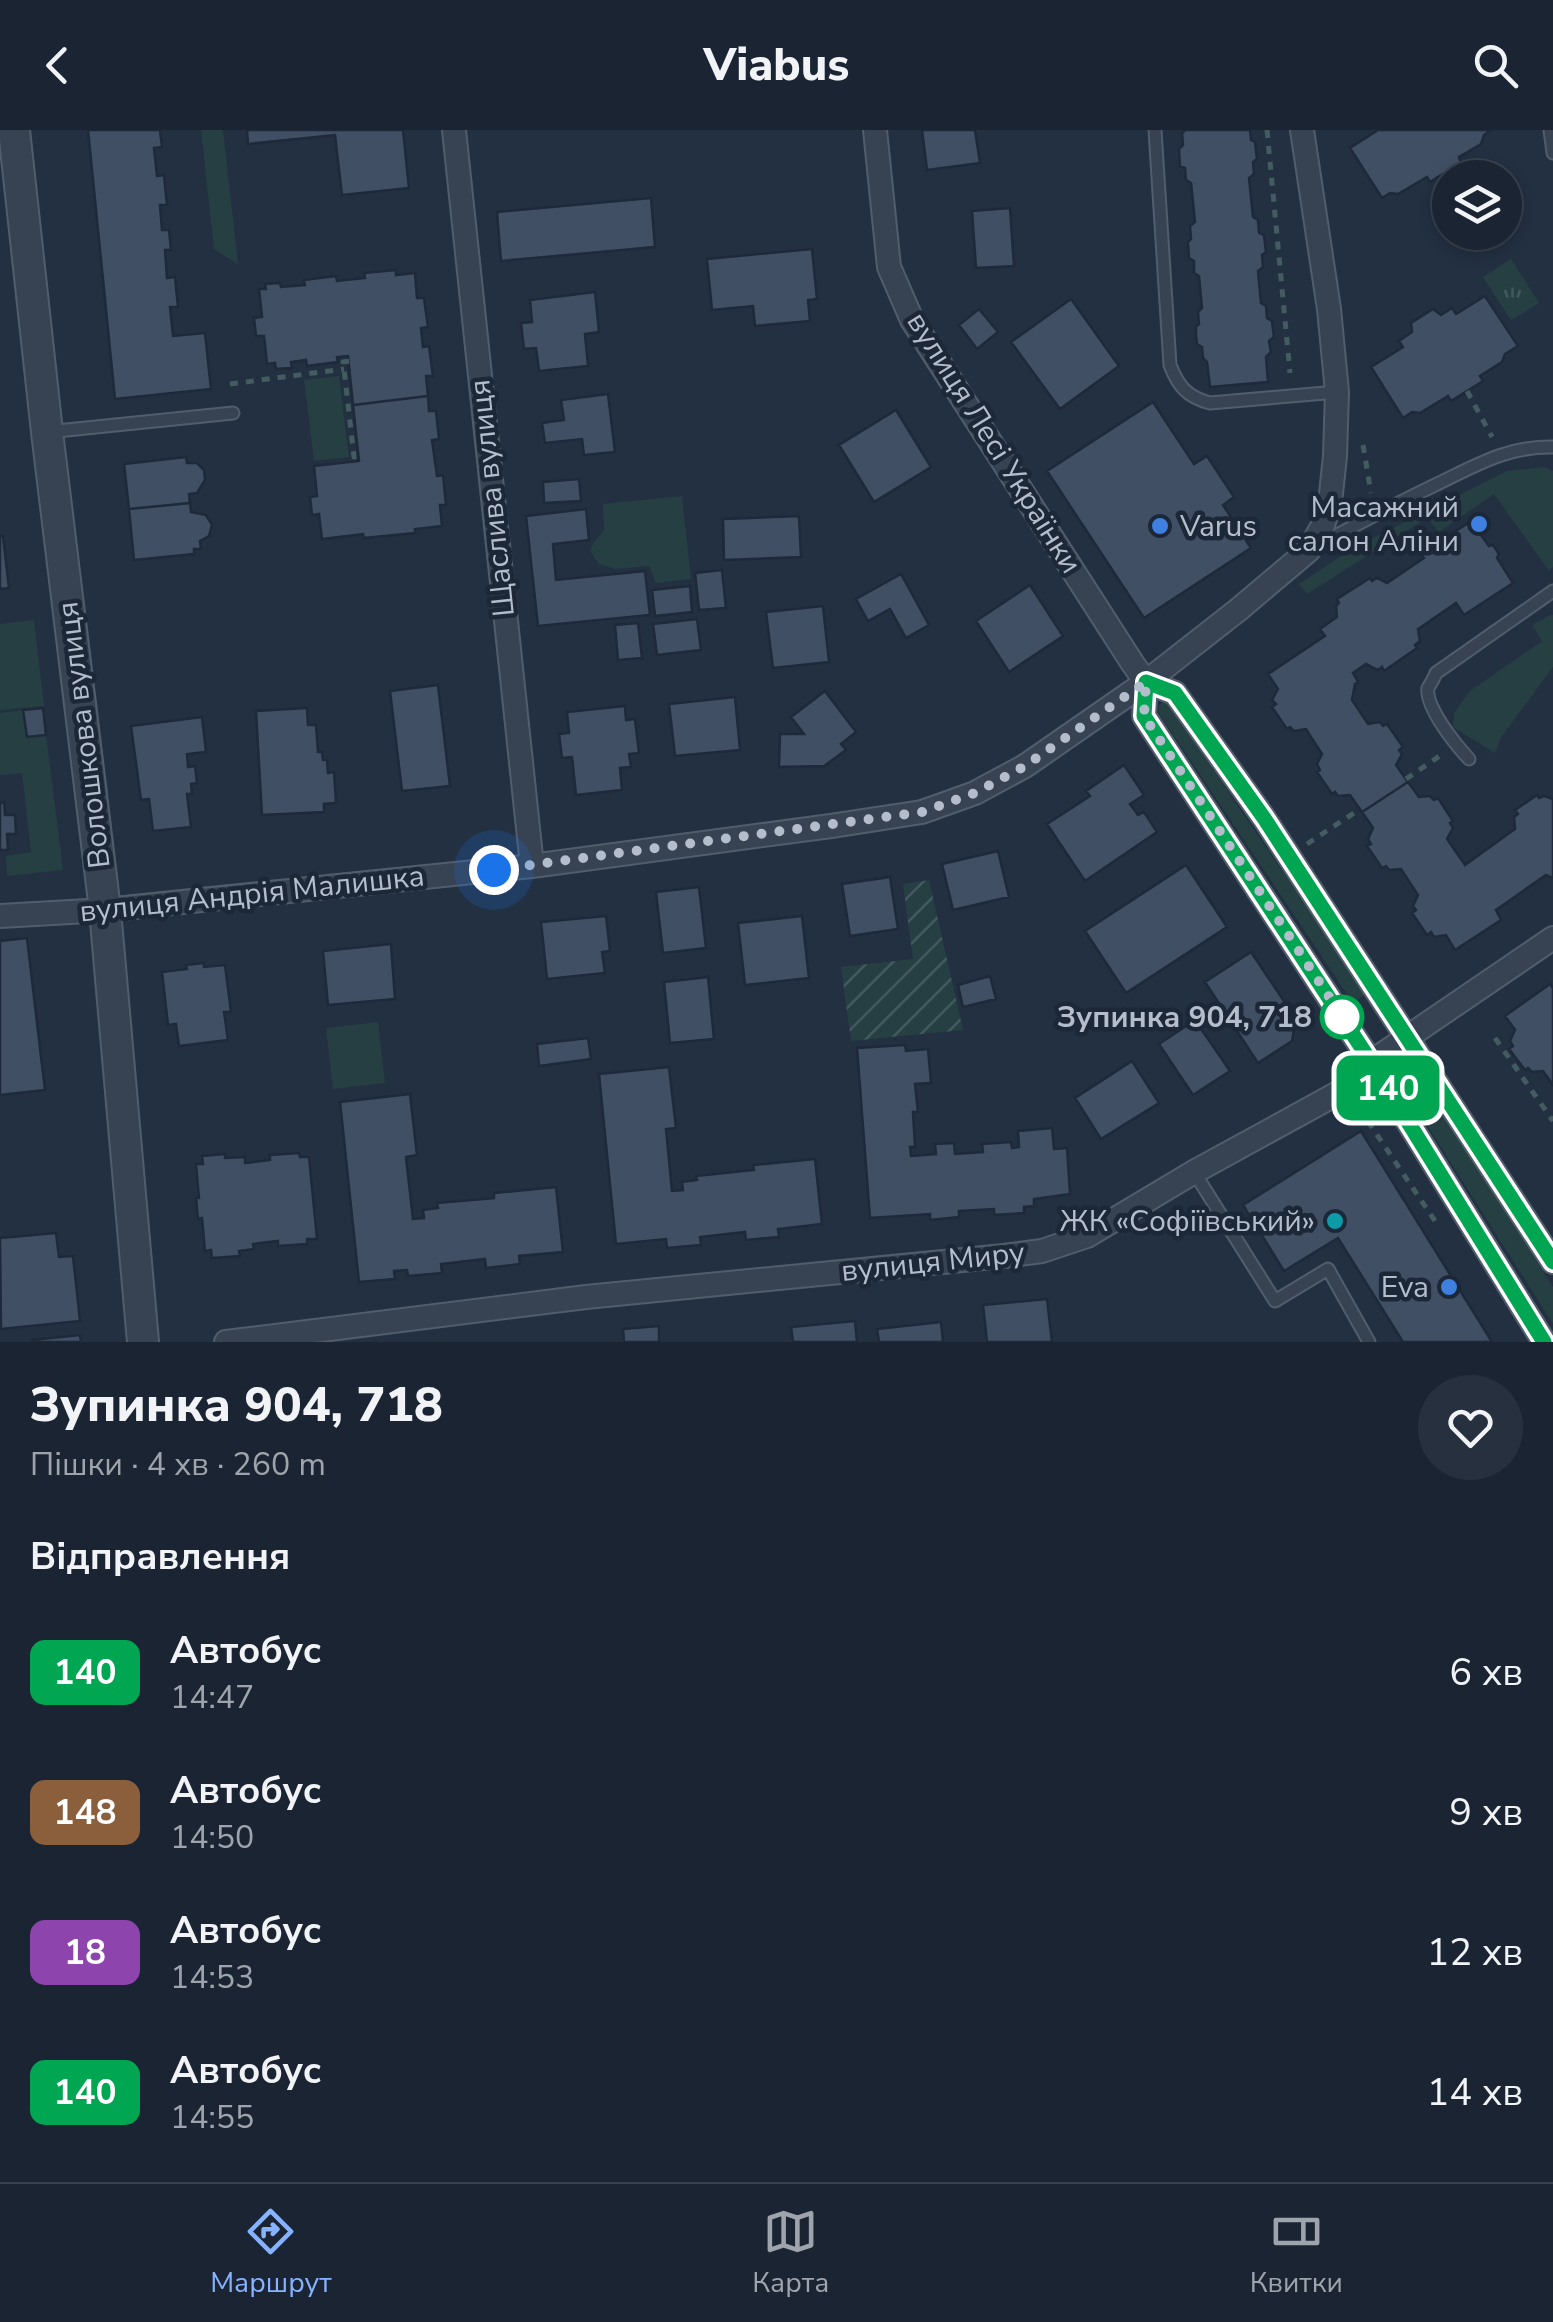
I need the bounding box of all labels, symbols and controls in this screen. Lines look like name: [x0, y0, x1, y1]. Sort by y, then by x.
text: Viabus: [704, 35, 849, 96]
icon: back: [30, 38, 85, 93]
icon: search: [1468, 38, 1523, 93]
map controls: [1432, 160, 1522, 250]
button: layers: [1432, 160, 1522, 250]
street label: вулиця Лесі Українки: [897, 304, 1091, 582]
street label: Щаслива вулиця: [459, 377, 525, 619]
place label: Масажний салон Аліни: [1288, 487, 1459, 562]
place label: Varus: [1179, 506, 1257, 547]
marker: Масажний салон Аліни: [1468, 513, 1490, 535]
marker: Varus: [1149, 515, 1171, 537]
street label: Волошкова вулиця: [47, 599, 121, 871]
your location: [469, 845, 519, 895]
street label: вулиця Андрія Малишка: [78, 856, 426, 932]
marker: Зупинка 904, 718: [1321, 996, 1363, 1038]
place label: Зупинка 904, 718: [1057, 997, 1312, 1038]
line badge: 140: [1330, 1056, 1446, 1120]
text: 140: [1356, 1065, 1420, 1112]
place label: ЖК «Софіївський»: [1060, 1201, 1315, 1242]
marker: ЖК «Софіївський»: [1324, 1210, 1346, 1232]
street label: вулиця Миру: [839, 1232, 1027, 1292]
place label: Eva: [1381, 1267, 1429, 1308]
marker: Eva: [1438, 1276, 1460, 1298]
text: Зупинка 904, 718: [30, 1372, 443, 1438]
button: heart: [1418, 1375, 1523, 1480]
text: Пішки · 4 хв · 260 m: [30, 1443, 326, 1486]
text: Відправлення: [30, 1531, 290, 1582]
text: Автобус: [170, 1625, 321, 1676]
text: 6 хв: [1449, 1647, 1523, 1698]
text: 140: [53, 1649, 117, 1696]
text: 14:47: [170, 1676, 254, 1719]
text: Автобус: [170, 1765, 321, 1816]
text: 9 хв: [1449, 1787, 1523, 1838]
text: 148: [53, 1789, 117, 1836]
text: 14:50: [170, 1816, 254, 1859]
text: Автобус: [170, 1905, 321, 1956]
text: 12 хв: [1427, 1927, 1523, 1978]
text: 18: [64, 1929, 106, 1976]
text: 14:53: [170, 1956, 254, 1999]
text: Автобус: [170, 2045, 321, 2096]
text: 14 хв: [1427, 2067, 1523, 2118]
text: 140: [53, 2069, 117, 2116]
text: 14:55: [170, 2096, 254, 2139]
tab: Маршрут: [210, 2204, 332, 2302]
tab: Карта: [752, 2204, 829, 2302]
tab: Квитки: [1250, 2204, 1343, 2302]

